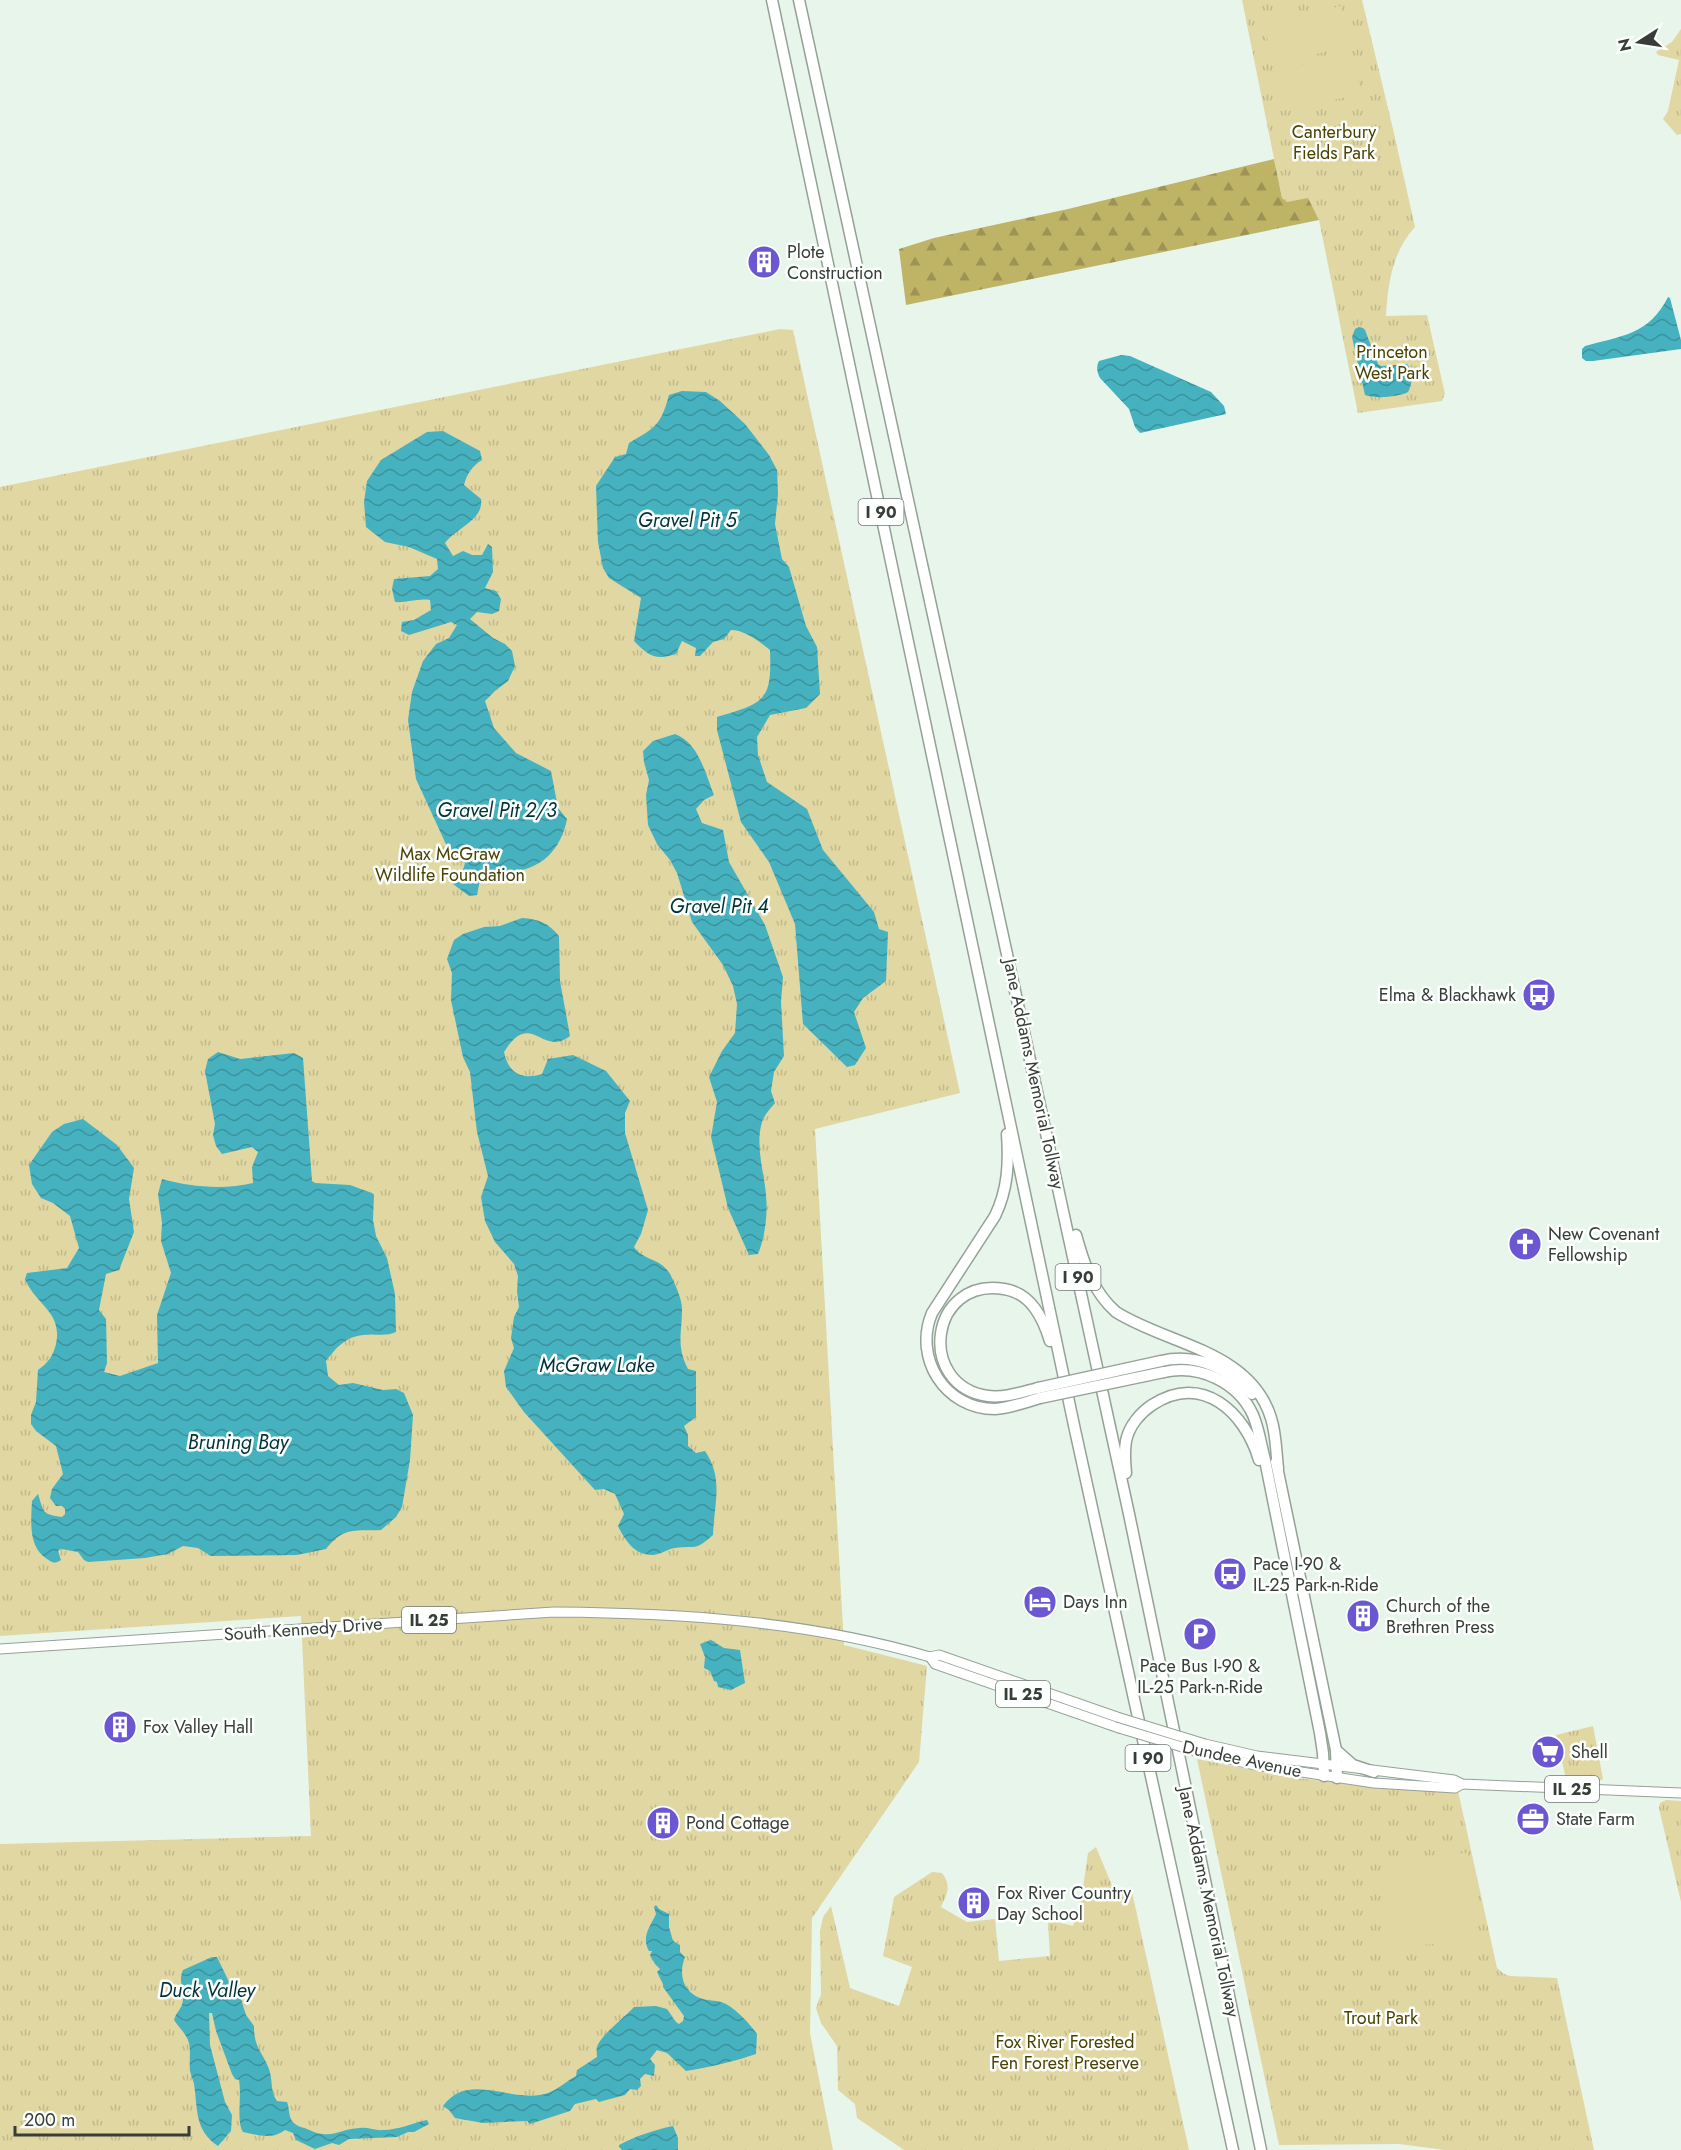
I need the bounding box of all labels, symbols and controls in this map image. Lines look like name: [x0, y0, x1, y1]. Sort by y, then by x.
north arrow: [1609, 12, 1669, 72]
text: N: [1612, 36, 1637, 54]
park label: Canterbury Fields Park: [1292, 119, 1376, 166]
place label: Plote Construction: [787, 239, 883, 286]
building icon: Plote Construction: [746, 244, 782, 280]
park label: Princeton West Park: [1355, 339, 1429, 386]
road number: I 90: [858, 499, 904, 525]
water label: Gravel Pit 5: [638, 506, 737, 535]
water label: Gravel Pit 2/3: [437, 796, 557, 825]
park label: Max McGraw Wildlife Foundation: [375, 841, 525, 888]
water label: Gravel Pit 4: [669, 892, 769, 921]
street label: Jane Addams Memorial Tollway: [996, 954, 1071, 1192]
bus stop icon: Elma & Blackhawk: [1521, 977, 1557, 1013]
place label: Elma & Blackhawk: [1379, 982, 1516, 1008]
place label: New Covenant Fellowship: [1548, 1221, 1660, 1268]
church icon: New Covenant Fellowship: [1507, 1226, 1543, 1262]
road number: I 90: [1056, 1264, 1100, 1290]
water label: McGraw Lake: [540, 1351, 654, 1380]
water label: Bruning Bay: [188, 1428, 290, 1457]
place label: Pace I-90 & IL-25 Park-n-Ride: [1253, 1551, 1378, 1598]
bus stop icon: Pace I-90 & IL-25 Park-n-Ride: [1212, 1556, 1248, 1592]
hotel icon: Days Inn: [1022, 1584, 1058, 1620]
place label: Days Inn: [1063, 1589, 1128, 1615]
place label: Church of the Brethren Press: [1386, 1593, 1494, 1640]
building icon: Church of the Brethren Press: [1345, 1598, 1381, 1634]
road number: IL 25: [402, 1607, 456, 1633]
street label: South Kennedy Drive: [223, 1610, 383, 1648]
parking icon: Pace Bus I-90 & IL-25 Park-n-Ride: [1182, 1616, 1218, 1652]
place label: Pace Bus I-90 & IL-25 Park-n-Ride: [1137, 1653, 1263, 1700]
road number: IL 25: [996, 1681, 1050, 1707]
building icon: Fox Valley Hall: [102, 1709, 138, 1745]
place label: Fox Valley Hall: [143, 1714, 253, 1740]
street label: Dundee Avenue: [1180, 1734, 1304, 1784]
supermarket icon: Shell: [1530, 1734, 1566, 1770]
place label: Shell: [1571, 1739, 1608, 1765]
road number: I 90: [1126, 1745, 1170, 1771]
road number: IL 25: [1545, 1776, 1599, 1802]
street label: Jane Addams Memorial Tollway: [1171, 1782, 1246, 2020]
office icon: State Farm: [1515, 1801, 1551, 1837]
building icon: Pond Cottage: [645, 1805, 681, 1841]
place label: State Farm: [1556, 1806, 1635, 1832]
place label: Pond Cottage: [686, 1810, 789, 1836]
place label: Fox River Country Day School: [997, 1880, 1131, 1927]
building icon: Fox River Country Day School: [956, 1885, 992, 1921]
water label: Duck Valley: [159, 1976, 257, 2005]
park label: Trout Park: [1344, 2005, 1418, 2031]
park label: Fox River Forested Fen Forest Preserve: [991, 2029, 1139, 2076]
scale bar: [15, 2099, 189, 2137]
text: 200 m: [24, 2107, 75, 2133]

